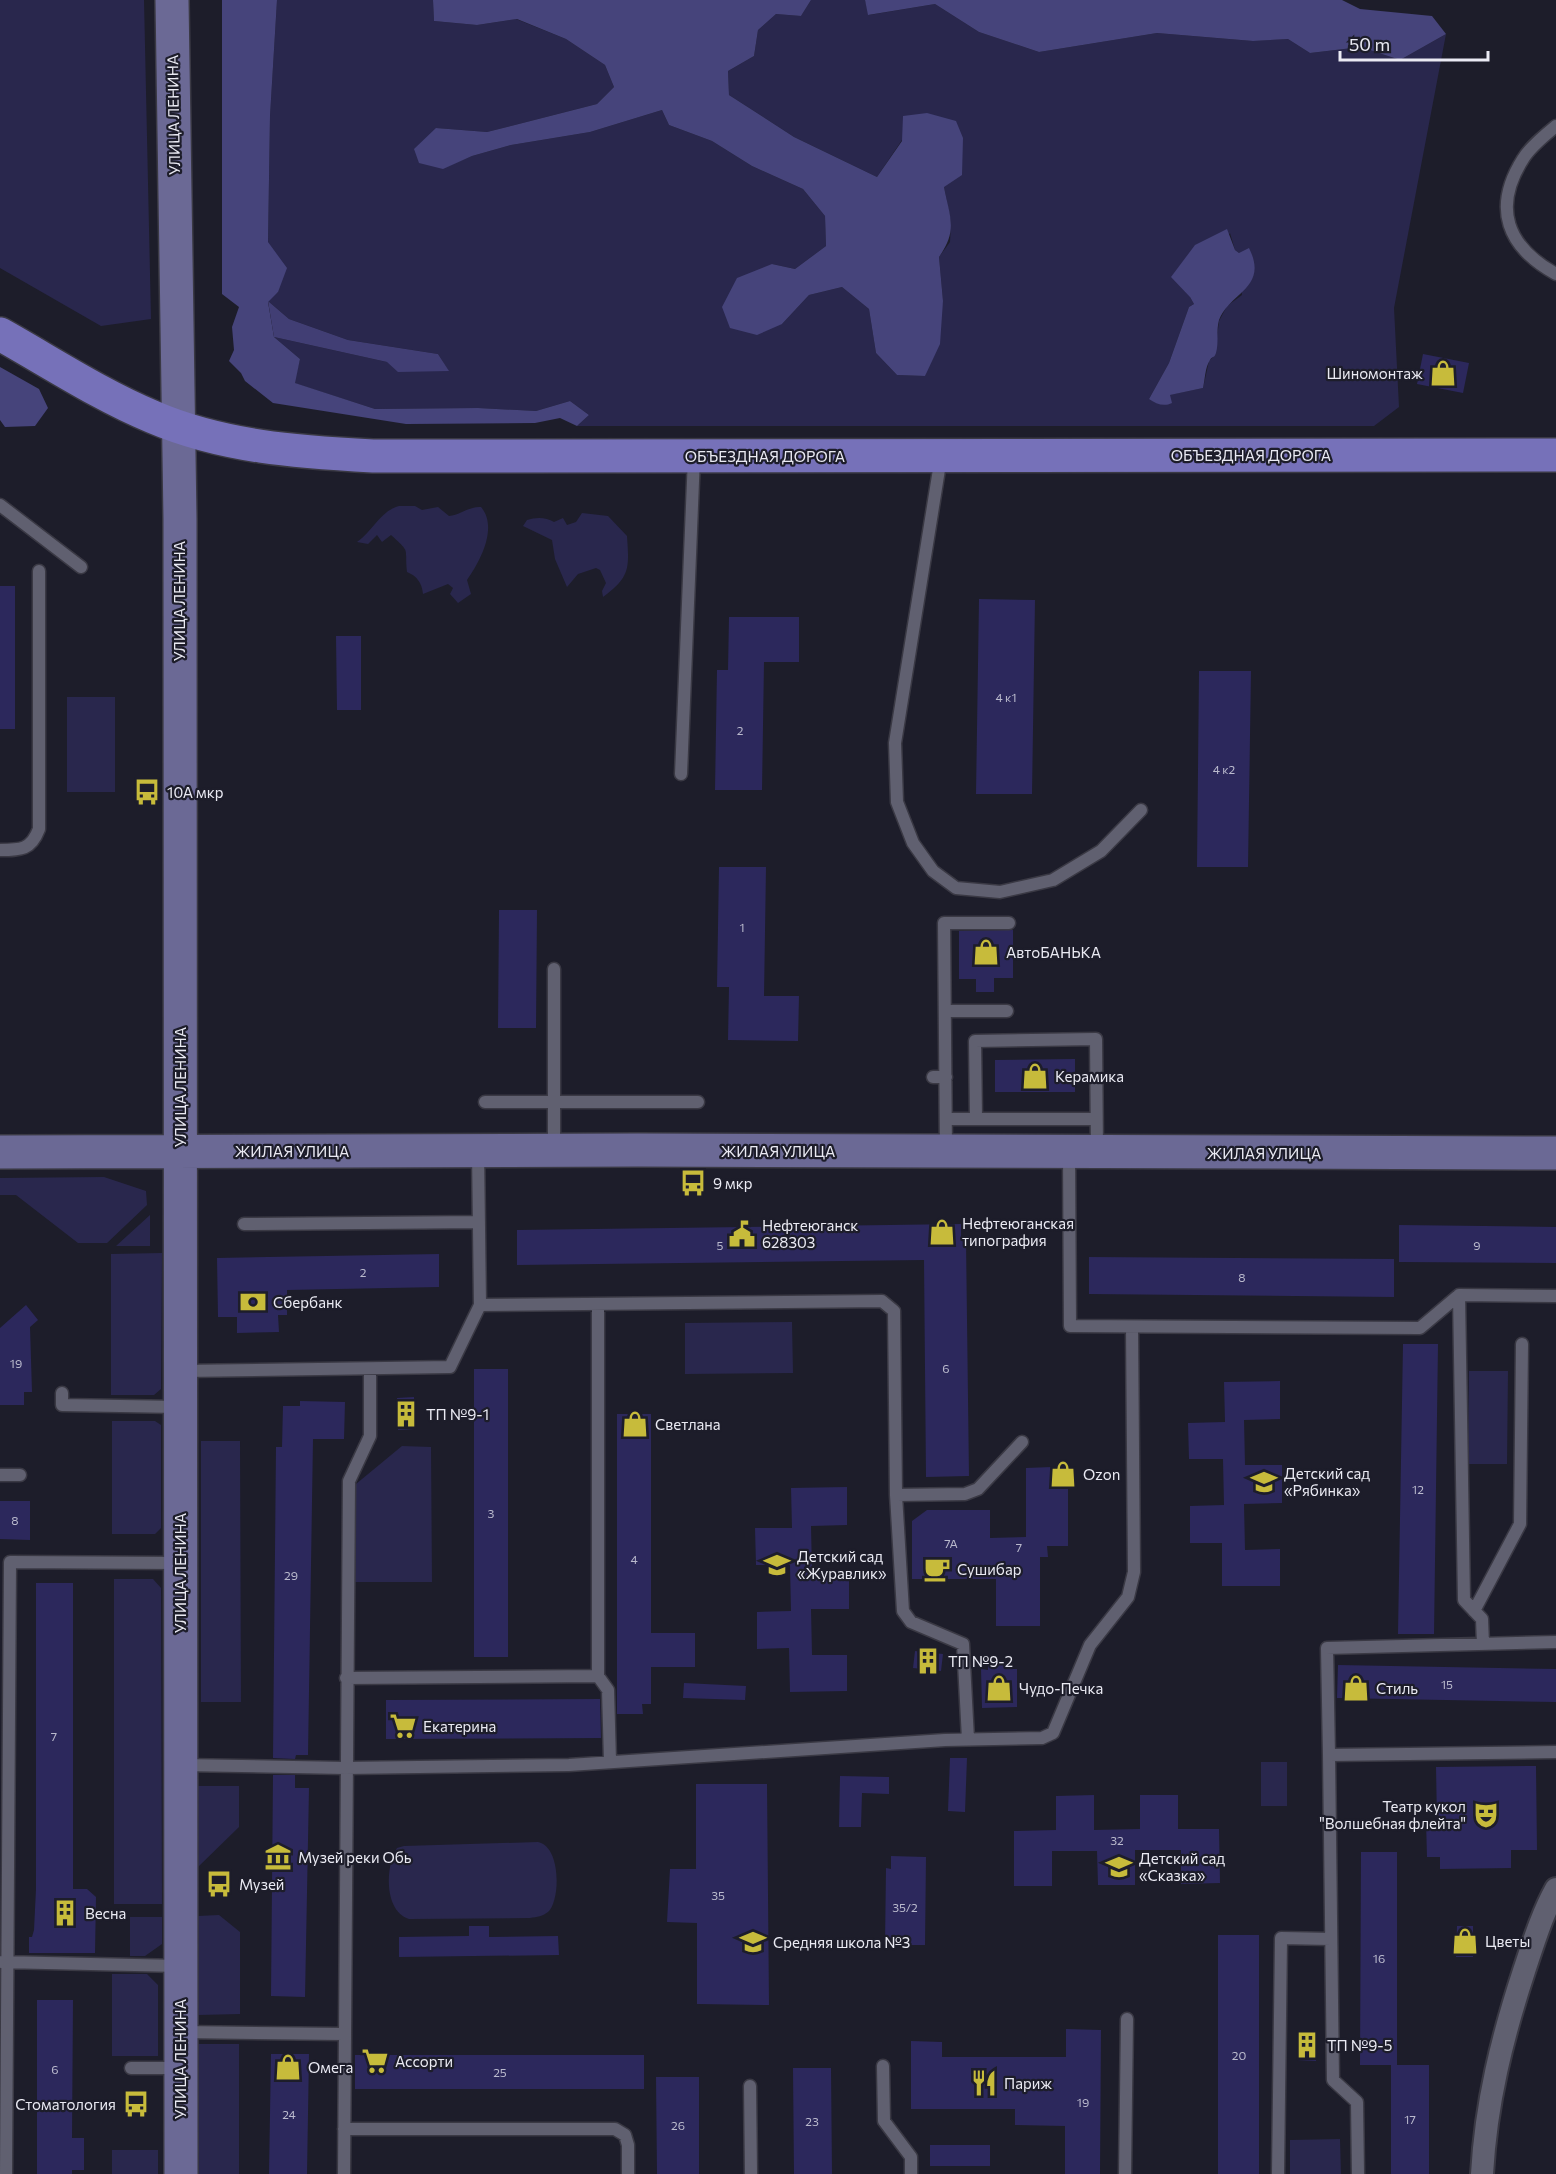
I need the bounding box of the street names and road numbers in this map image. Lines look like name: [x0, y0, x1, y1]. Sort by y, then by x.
street label: УЛИЦА ЛЕНИНА: [163, 55, 183, 175]
street label: ОБЪЕЗДНАЯ ДОРОГА: [1171, 446, 1331, 464]
street label: ОБЪЕЗДНАЯ ДОРОГА: [685, 447, 845, 465]
street label: УЛИЦА ЛЕНИНА: [170, 541, 188, 661]
street label: УЛИЦА ЛЕНИНА: [171, 1027, 189, 1147]
street label: ЖИЛАЯ УЛИЦА: [235, 1142, 349, 1160]
street label: ЖИЛАЯ УЛИЦА: [721, 1142, 835, 1160]
street label: ЖИЛАЯ УЛИЦА: [1207, 1144, 1321, 1162]
street label: УЛИЦА ЛЕНИНА: [171, 1513, 189, 1633]
street label: УЛИЦА ЛЕНИНА: [171, 1999, 189, 2119]

